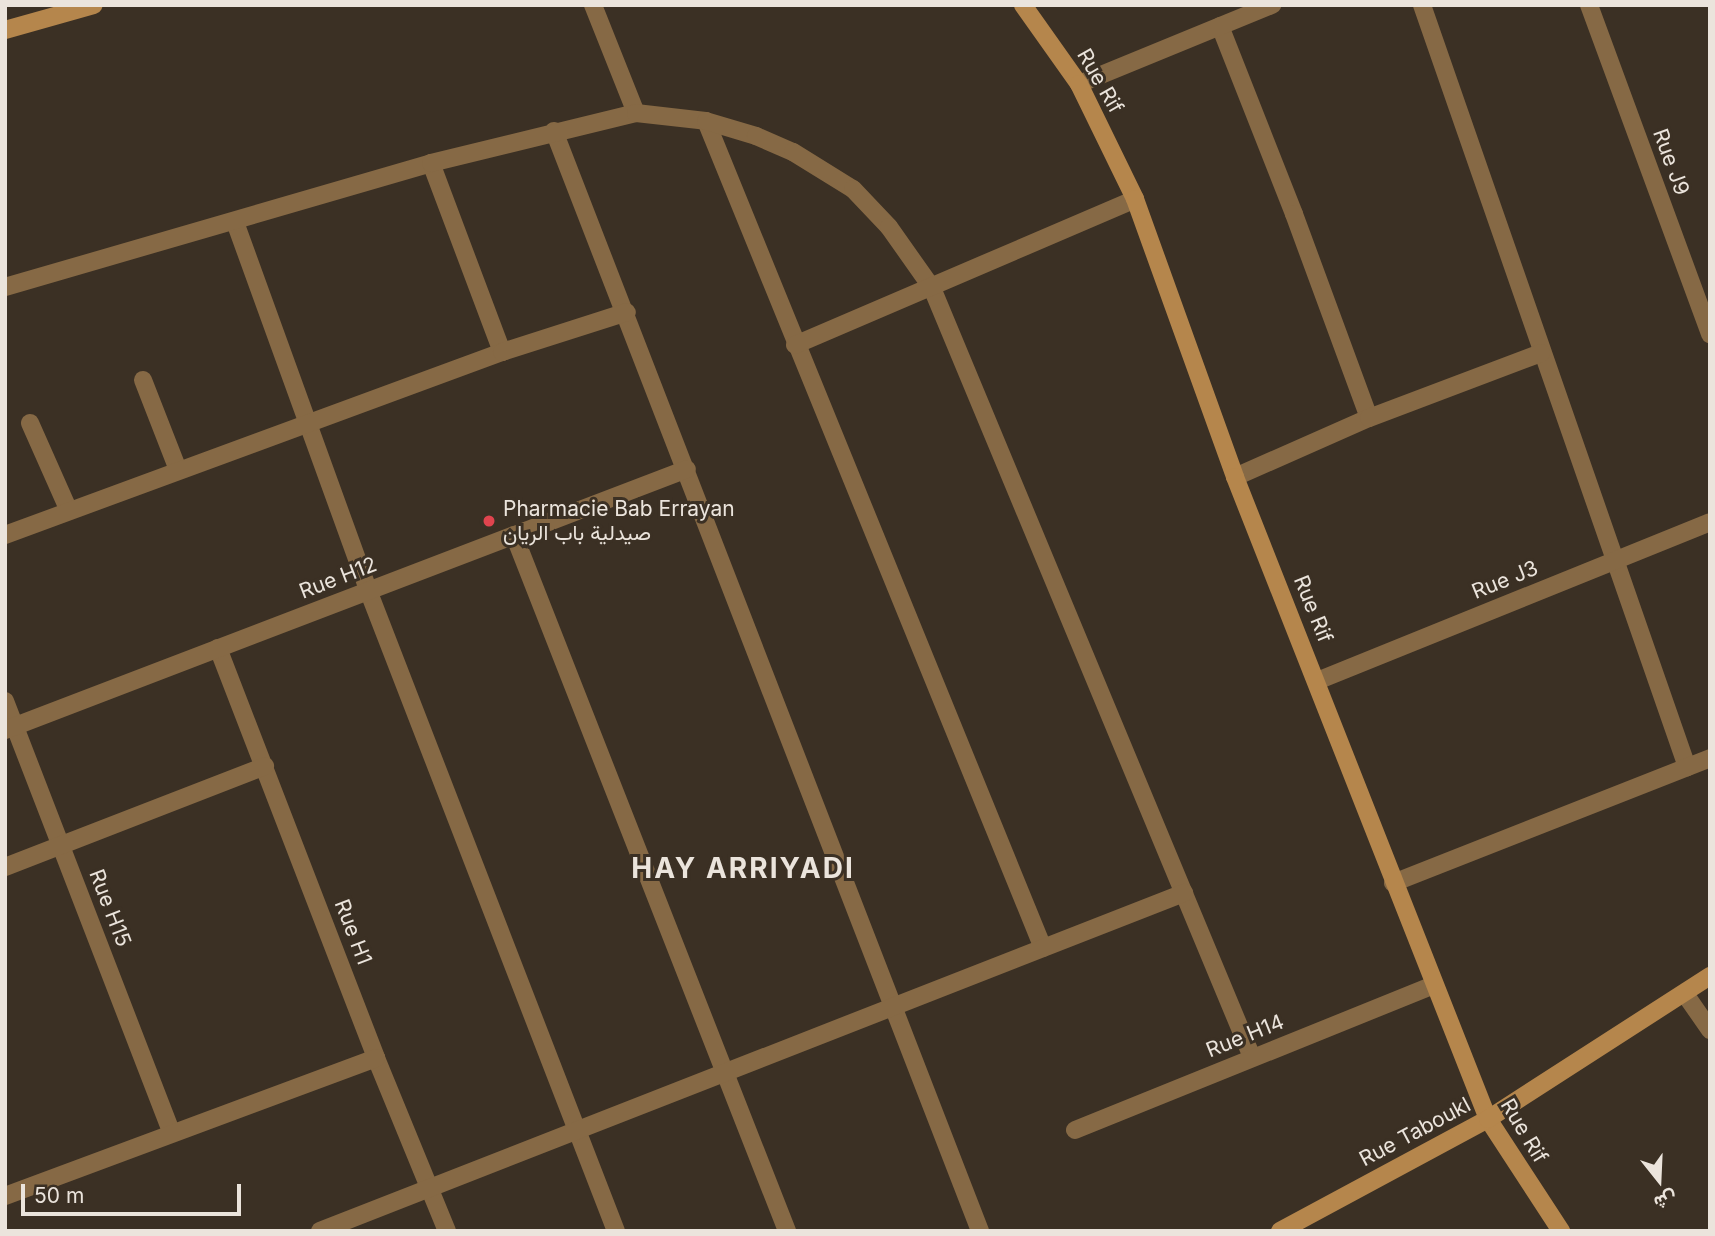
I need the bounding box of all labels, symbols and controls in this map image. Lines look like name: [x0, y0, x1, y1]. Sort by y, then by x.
street label: Rue Rif: [1071, 44, 1129, 118]
street label: Rue J9: [1647, 125, 1695, 199]
place label: Pharmacie Bab Errayan صيدلية باب الريان: [503, 496, 735, 546]
marker: Pharmacie Bab Errayan صيدلية باب الريان: [481, 513, 497, 529]
street label: Rue H12: [296, 552, 380, 604]
street label: Rue J3: [1468, 555, 1542, 605]
street label: Rue Rif: [1288, 572, 1338, 646]
district label: HAY ARRIYADI: [633, 851, 853, 885]
street label: Rue H15: [84, 866, 136, 950]
street label: Rue H1: [329, 896, 377, 968]
street label: Rue H14: [1202, 1009, 1288, 1063]
street label: Rue Taboukl: [1355, 1092, 1475, 1172]
street label: Rue Rif: [1495, 1094, 1553, 1168]
north arrow: [1624, 1145, 1694, 1215]
scale bar: [24, 1170, 245, 1214]
text: 50 m: [34, 1183, 84, 1208]
text: ش: [1651, 1186, 1680, 1215]

